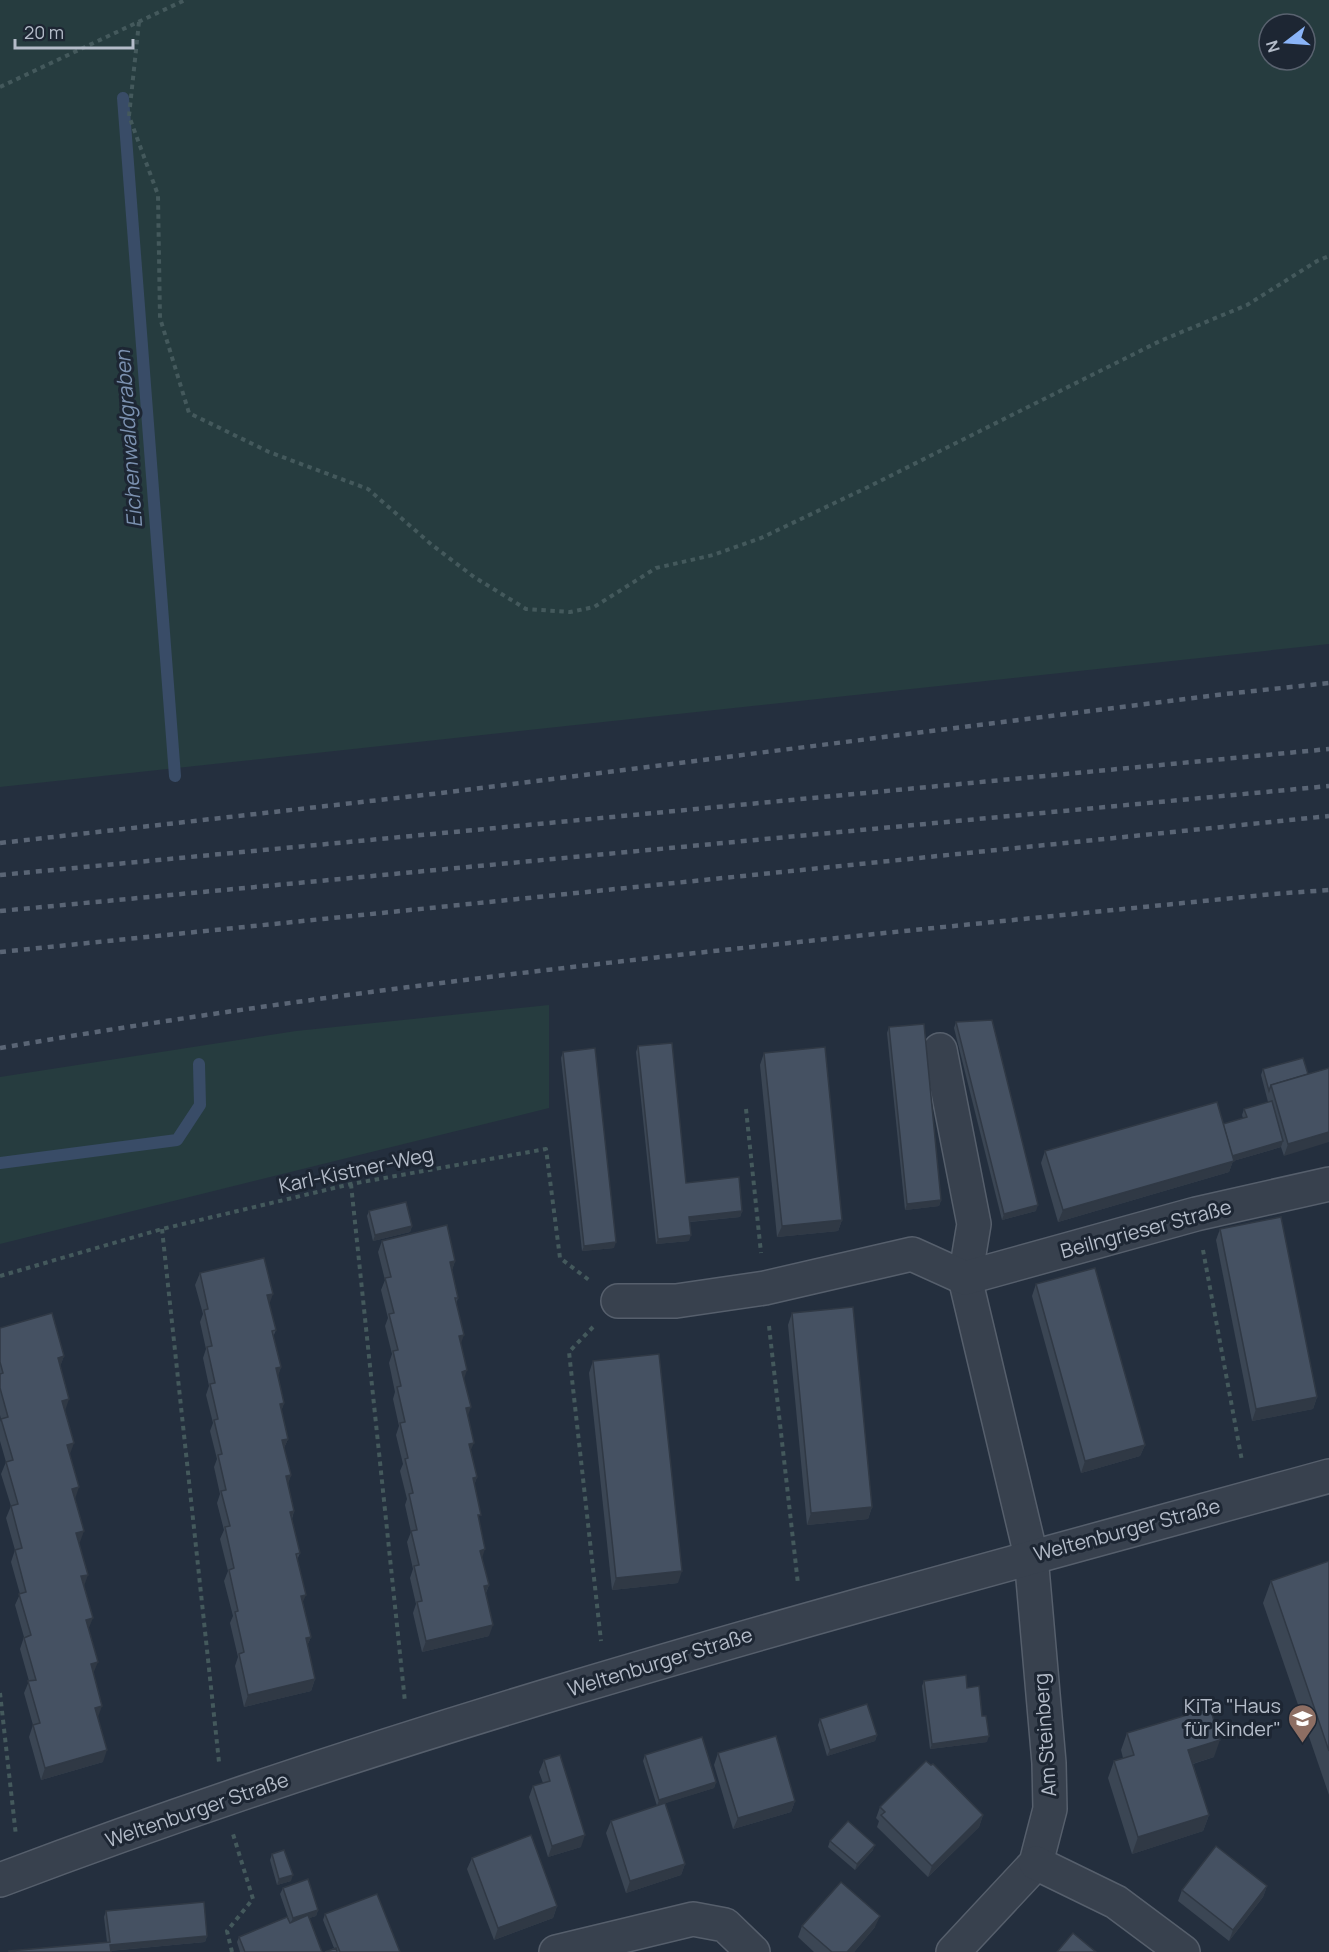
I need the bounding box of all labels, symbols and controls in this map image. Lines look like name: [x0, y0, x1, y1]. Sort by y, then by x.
scale bar: [15, 12, 134, 50]
north arrow: [1257, 12, 1317, 72]
text: 20 m: [24, 20, 64, 44]
text: N: [1260, 38, 1285, 55]
water label: Eichenwaldgraben: [108, 348, 148, 529]
street label: Karl-Kistner-Weg: [276, 1140, 436, 1199]
street label: Beilngrieser Straße: [1057, 1193, 1234, 1264]
street label: Weltenburger Straße: [1031, 1492, 1223, 1567]
street label: Weltenburger Straße: [564, 1621, 756, 1702]
street label: Am Steinberg: [1027, 1672, 1062, 1798]
place label: KiTa "Haus für Kinder": [1184, 1692, 1281, 1742]
school or university icon: KiTa "Haus für Kinder": [1286, 1702, 1318, 1744]
street label: Weltenburger Straße: [102, 1766, 292, 1854]

